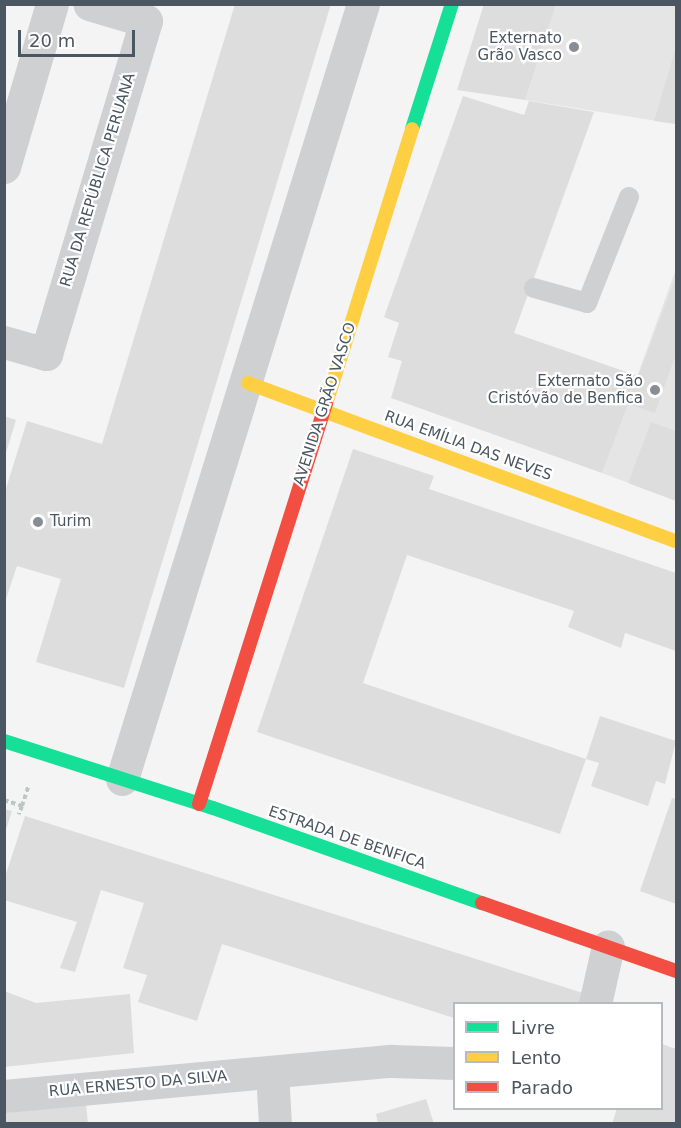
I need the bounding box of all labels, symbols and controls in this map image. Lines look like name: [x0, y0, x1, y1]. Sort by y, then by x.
scale bar: [21, 18, 138, 56]
place label: Externato Grão Vasco: [478, 29, 562, 64]
text: 20 m: [29, 30, 75, 51]
marker: Externato Grão Vasco: [567, 40, 581, 54]
street label: RUA DA REPÚBLICA PERUANA: [57, 71, 139, 289]
street label: AVENIDA GRÃO VASCO: [290, 320, 360, 488]
place label: Externato São Cristóvão de Benfica: [488, 372, 643, 407]
marker: Externato São Cristóvão de Benfica: [648, 383, 662, 397]
street label: RUA EMÍLIA DAS NEVES: [382, 407, 554, 485]
place label: Turim: [50, 513, 91, 531]
marker: Turim: [31, 515, 45, 529]
street label: ESTRADA DE BENFICA: [266, 803, 428, 873]
legend: [453, 1002, 663, 1110]
text: Livre: [511, 1017, 555, 1038]
text: Lento: [511, 1047, 561, 1068]
street label: RUA ERNESTO DA SILVA: [48, 1067, 228, 1101]
text: Parado: [511, 1077, 573, 1098]

